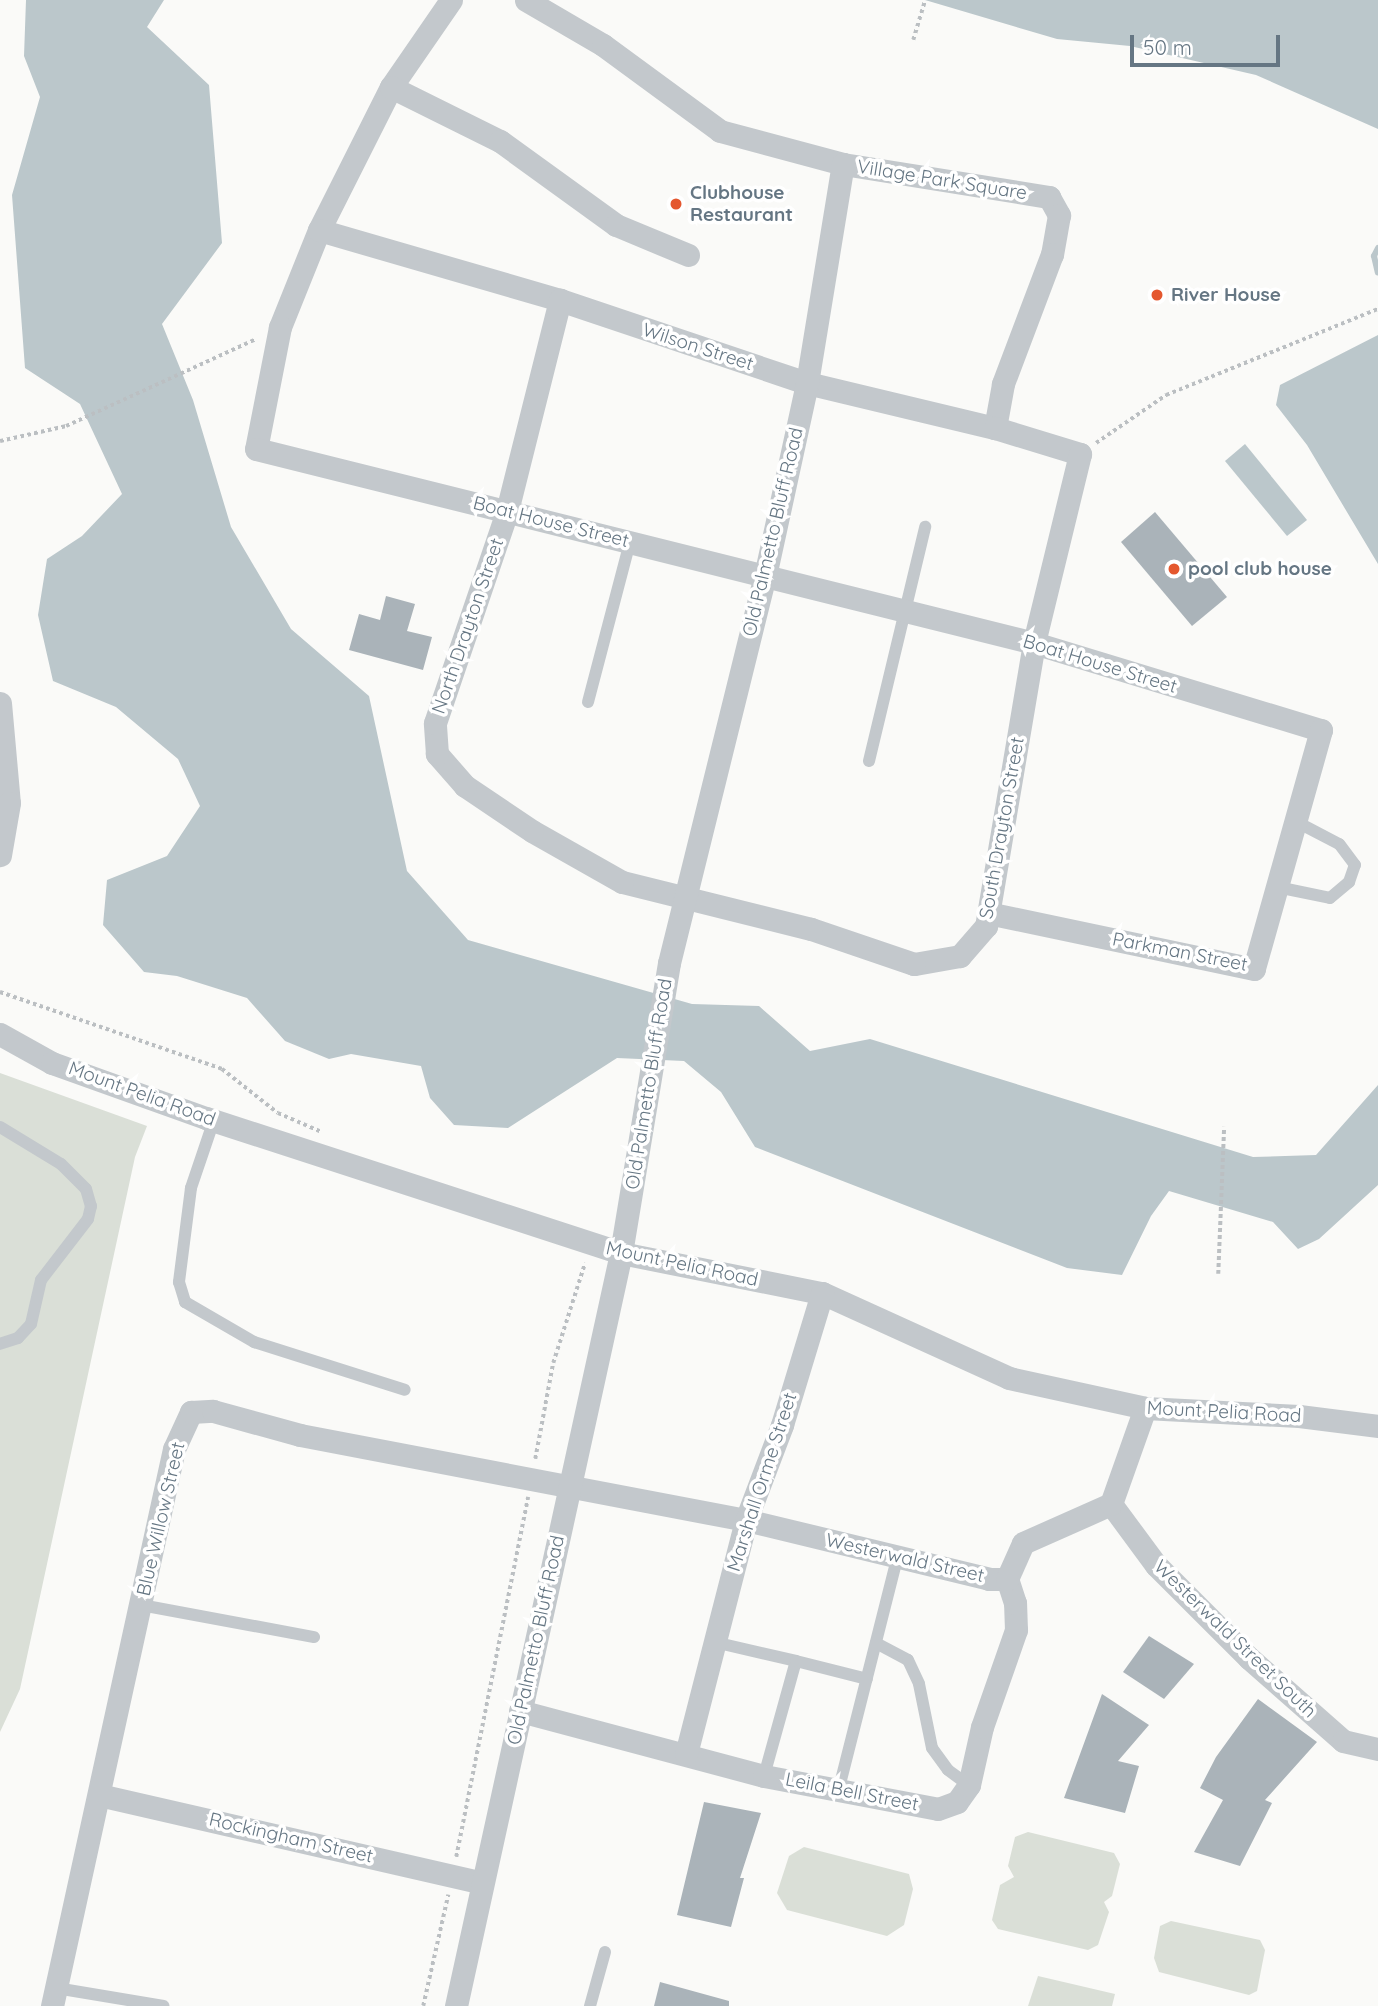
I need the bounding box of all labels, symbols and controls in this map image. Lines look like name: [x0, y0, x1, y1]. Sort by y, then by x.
scale bar: [1133, 21, 1284, 65]
text: 50 m: [1143, 34, 1192, 60]
street label: Village Park Square: [855, 155, 1029, 205]
place label: Clubhouse Restaurant: [690, 182, 793, 226]
marker: Clubhouse Restaurant: [668, 196, 684, 212]
place label: River House: [1171, 284, 1281, 306]
marker: River House: [1149, 287, 1165, 303]
street label: Wilson Street: [640, 318, 756, 376]
street label: Old Palmetto Bluff Road: [738, 425, 808, 639]
street label: Boat House Street: [471, 492, 631, 552]
street label: North Drayton Street: [427, 535, 509, 717]
place label: pool club house: [1188, 558, 1332, 580]
marker: pool club house: [1166, 561, 1182, 577]
street label: Boat House Street: [1020, 630, 1180, 698]
street label: South Drayton Street: [975, 735, 1029, 921]
street label: Parkman Street: [1111, 928, 1249, 976]
street label: Old Palmetto Bluff Road: [621, 977, 677, 1191]
street label: Mount Pelia Road: [65, 1057, 219, 1131]
street label: Mount Pelia Road: [604, 1237, 760, 1291]
street label: Marshall Orme Street: [722, 1390, 802, 1574]
street label: Mount Pelia Road: [1146, 1397, 1302, 1427]
street label: Blue Willow Street: [132, 1440, 190, 1598]
street label: Westerwald Street: [824, 1529, 986, 1587]
street label: Old Palmetto Bluff Road: [503, 1533, 569, 1747]
street label: Westerwald Street South: [1149, 1555, 1321, 1723]
street label: Leila Bell Street: [784, 1768, 920, 1816]
street label: Rockingham Street: [207, 1808, 375, 1868]

